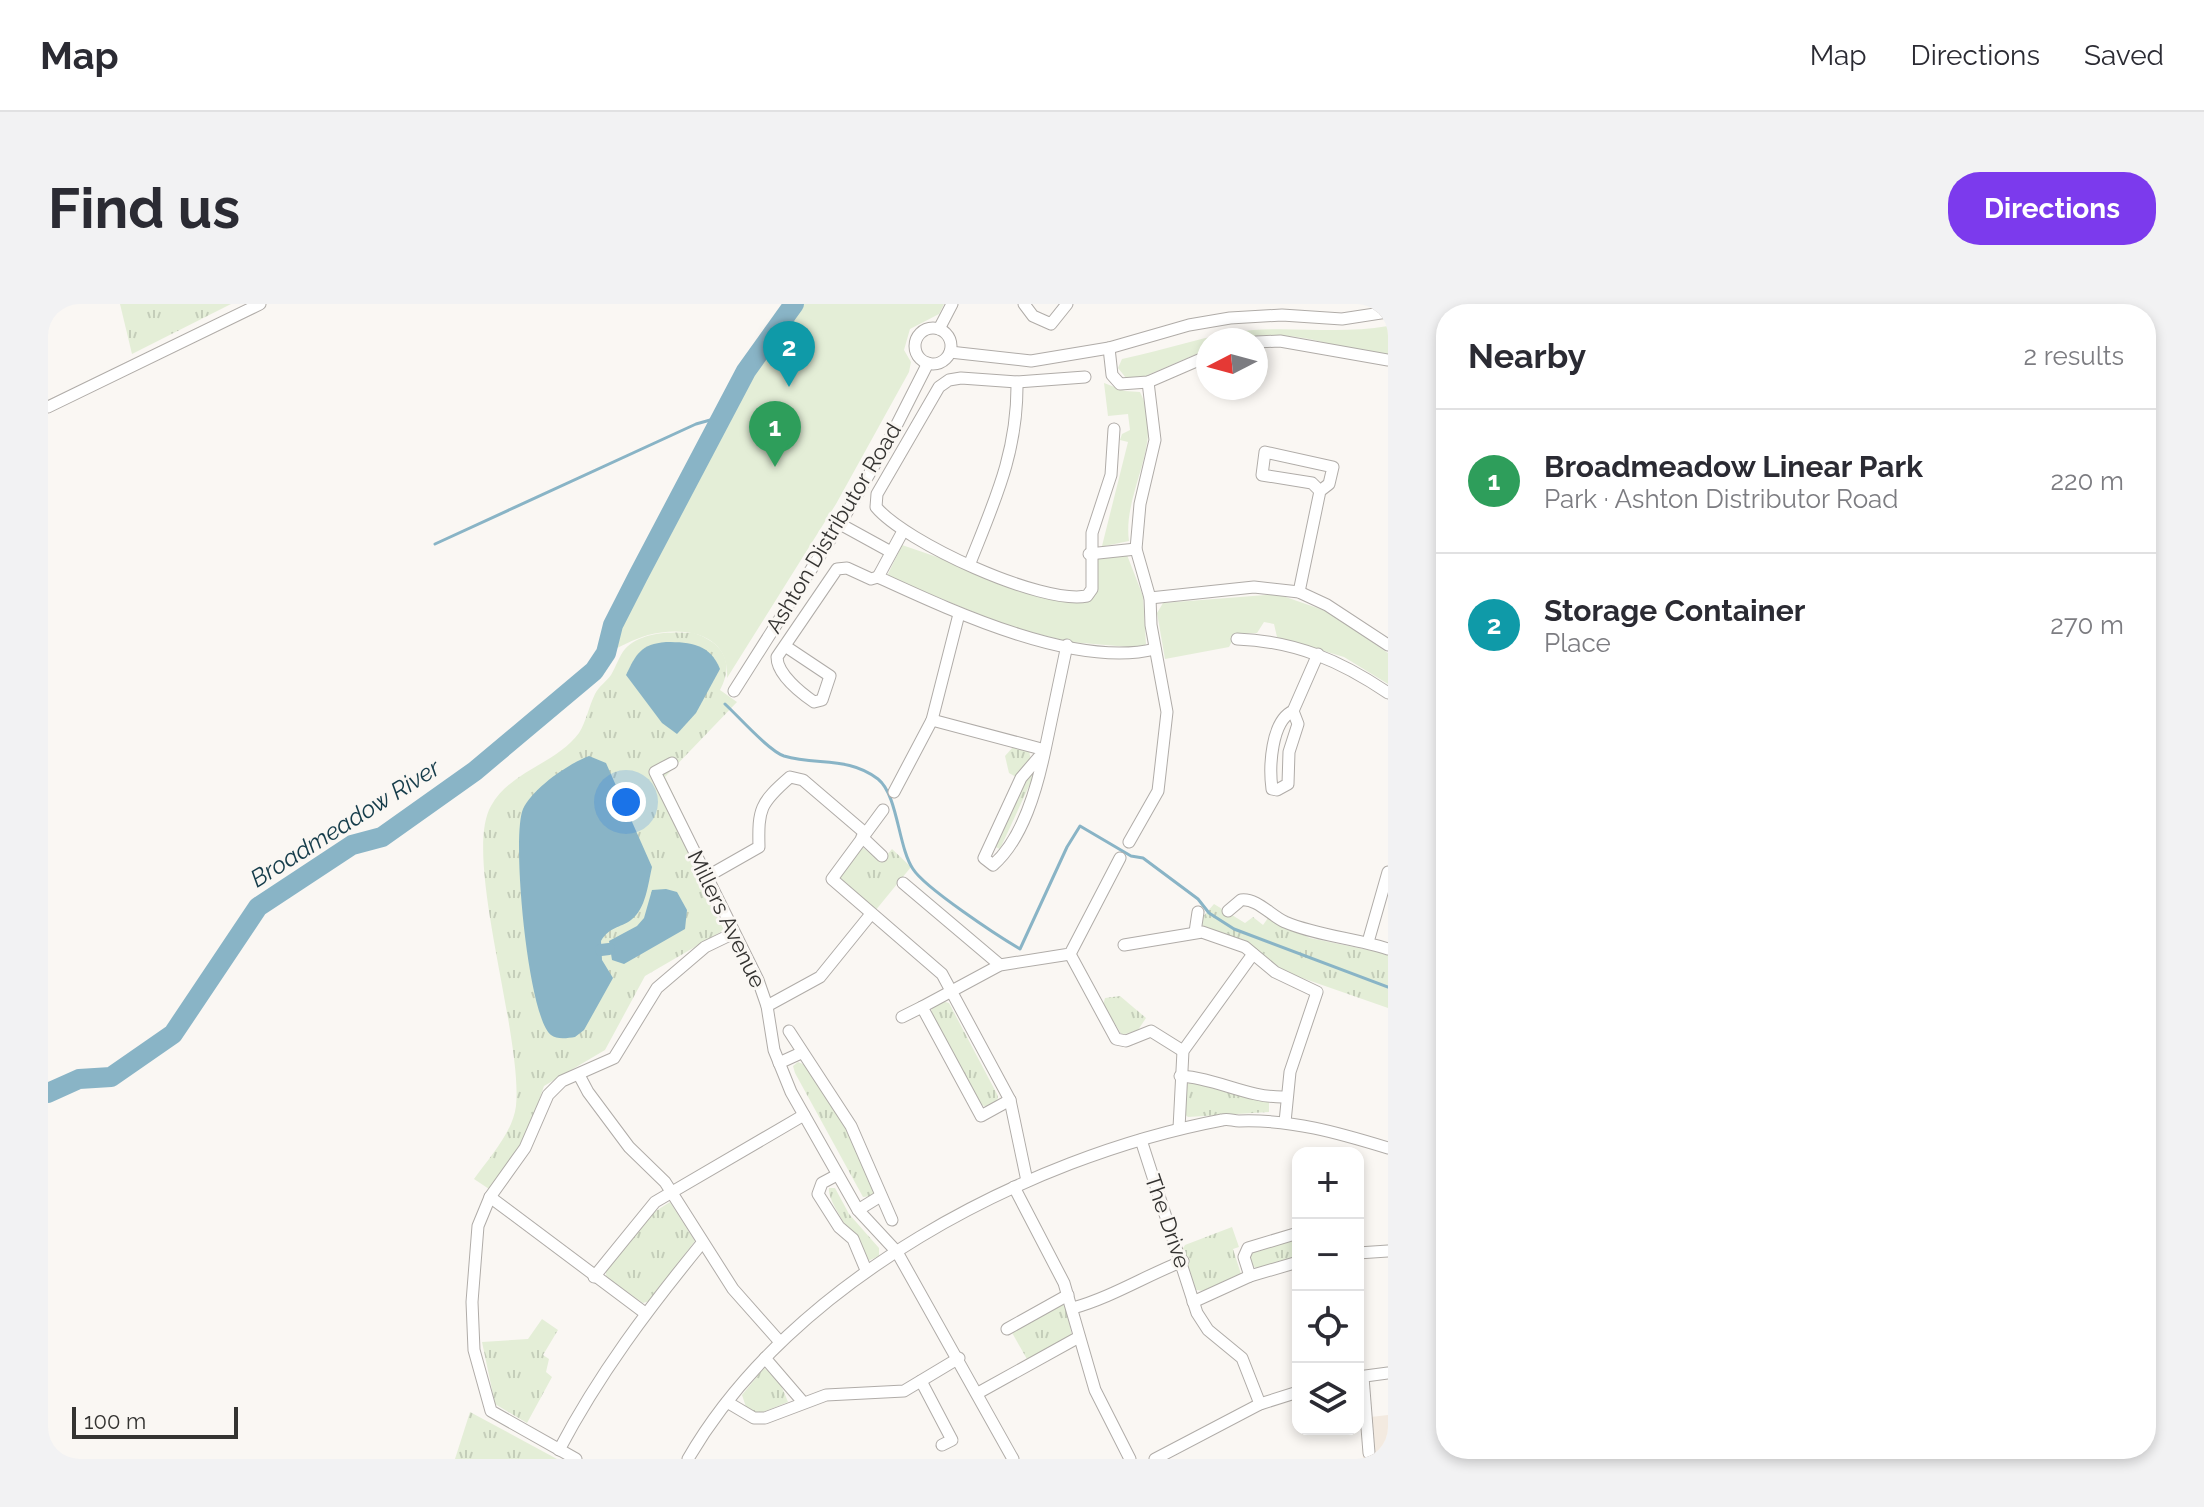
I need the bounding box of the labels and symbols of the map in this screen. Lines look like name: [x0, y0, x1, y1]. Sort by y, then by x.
pin: 2: [763, 321, 815, 387]
north arrow: [1196, 328, 1268, 400]
pin: 1: [749, 401, 801, 467]
street label: Ashton Distributor Road: [760, 418, 906, 638]
water label: Broadmeadow River: [245, 753, 446, 893]
your location: [606, 782, 646, 822]
street label: Millers Avenue: [683, 846, 771, 992]
street label: The Drive: [1140, 1171, 1196, 1271]
scale bar: [72, 1403, 238, 1439]

